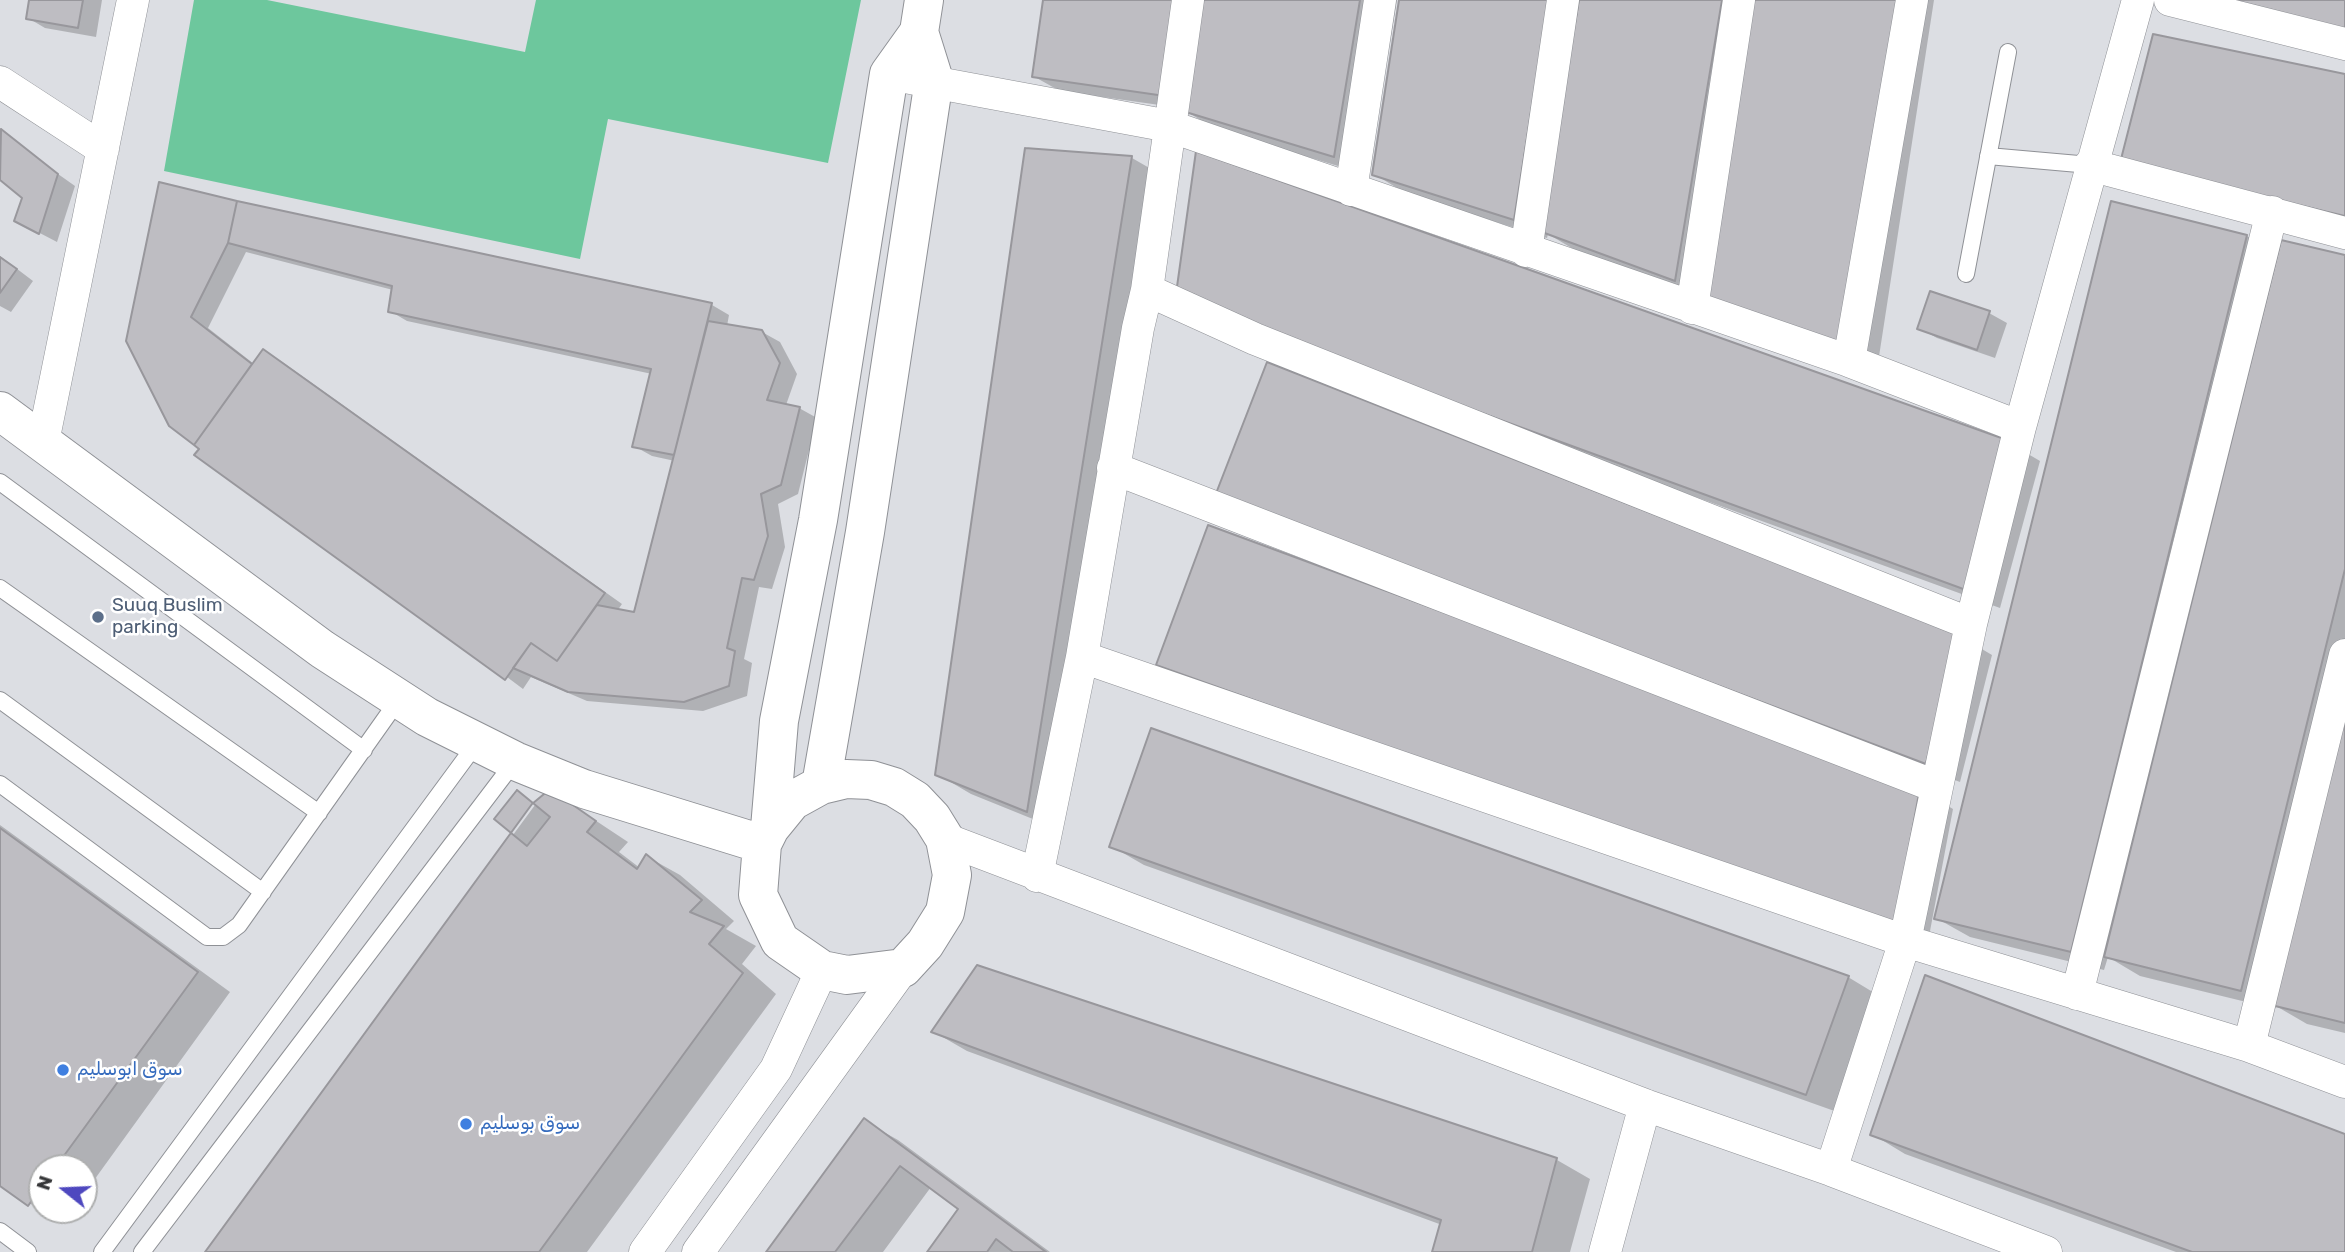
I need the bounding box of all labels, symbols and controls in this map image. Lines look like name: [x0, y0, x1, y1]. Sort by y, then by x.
place label: Suuq Buslim parking: [112, 595, 223, 639]
marker: Suuq Buslim parking: [90, 609, 106, 625]
place label: سوق ابوسليم: [77, 1059, 183, 1081]
marker: سوق ابوسليم: [55, 1062, 71, 1078]
place label: سوق بوسليم: [480, 1113, 580, 1135]
marker: سوق بوسليم: [458, 1116, 474, 1132]
north arrow: [28, 1154, 98, 1224]
text: N: [31, 1173, 58, 1193]

